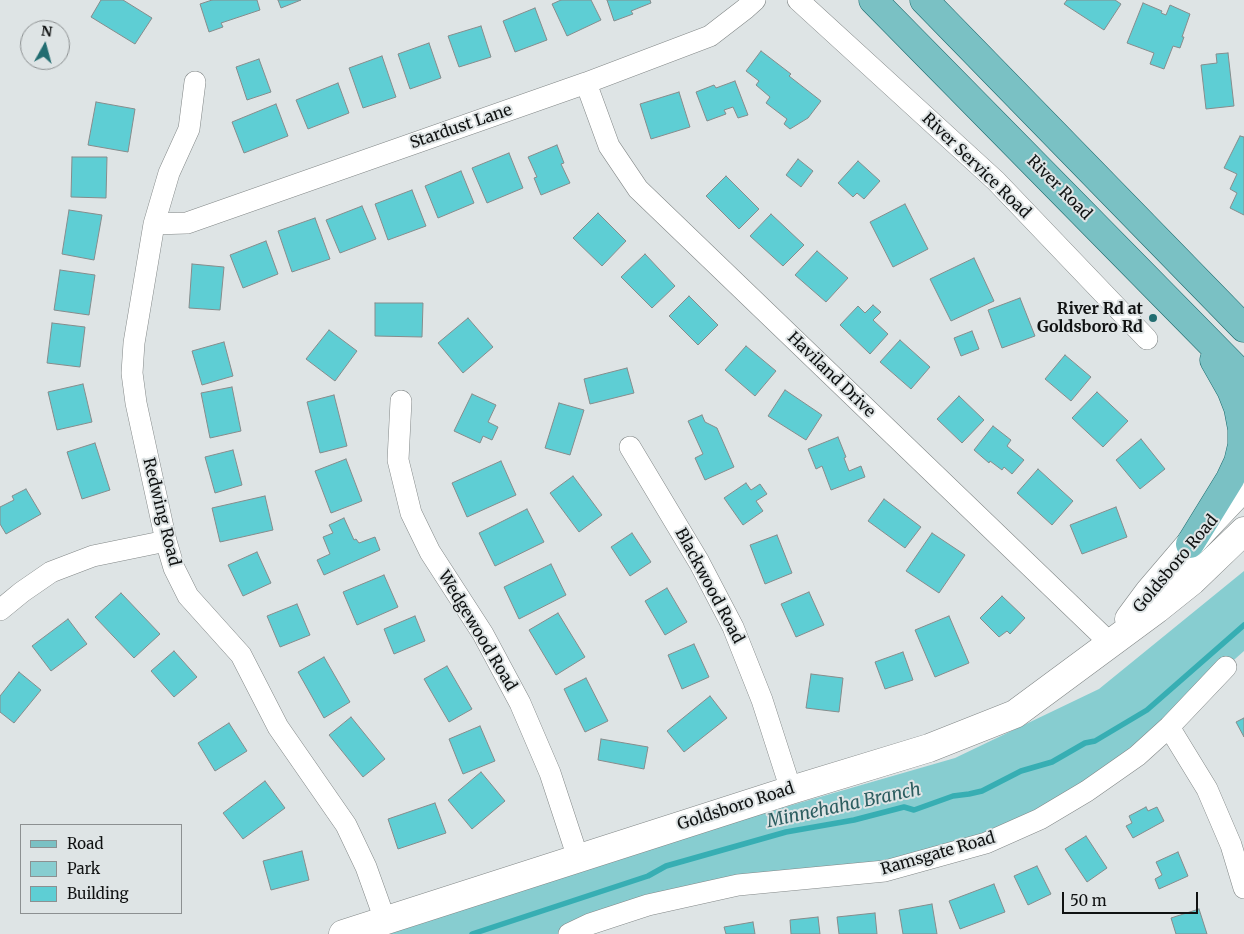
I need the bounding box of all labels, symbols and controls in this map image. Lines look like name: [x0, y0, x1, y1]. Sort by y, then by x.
north arrow: [20, 20, 70, 70]
text: N: [40, 21, 53, 41]
street label: Stardust Lane: [408, 101, 514, 153]
street label: River Service Road: [918, 109, 1034, 223]
street label: River Road: [1023, 152, 1095, 224]
place label: River Rd at Goldsboro Rd: [1037, 299, 1143, 337]
marker: River Rd at Goldsboro Rd: [1147, 312, 1159, 324]
street label: Haviland Drive: [783, 328, 879, 422]
street label: Redwing Road: [138, 456, 184, 568]
street label: Goldsboro Road: [1130, 511, 1222, 617]
street label: Blackwood Road: [671, 525, 747, 647]
street label: Wedgewood Road: [434, 567, 520, 695]
street label: Goldsboro Road: [675, 779, 797, 835]
water label: Minnehaha Branch: [765, 779, 923, 833]
legend: [20, 824, 182, 914]
street label: Ramsgate Road: [878, 828, 998, 880]
text: Road: [67, 834, 103, 853]
text: Park: [67, 859, 100, 878]
scale bar: [1064, 882, 1200, 914]
text: Building: [67, 884, 129, 903]
text: 50 m: [1070, 891, 1107, 910]

